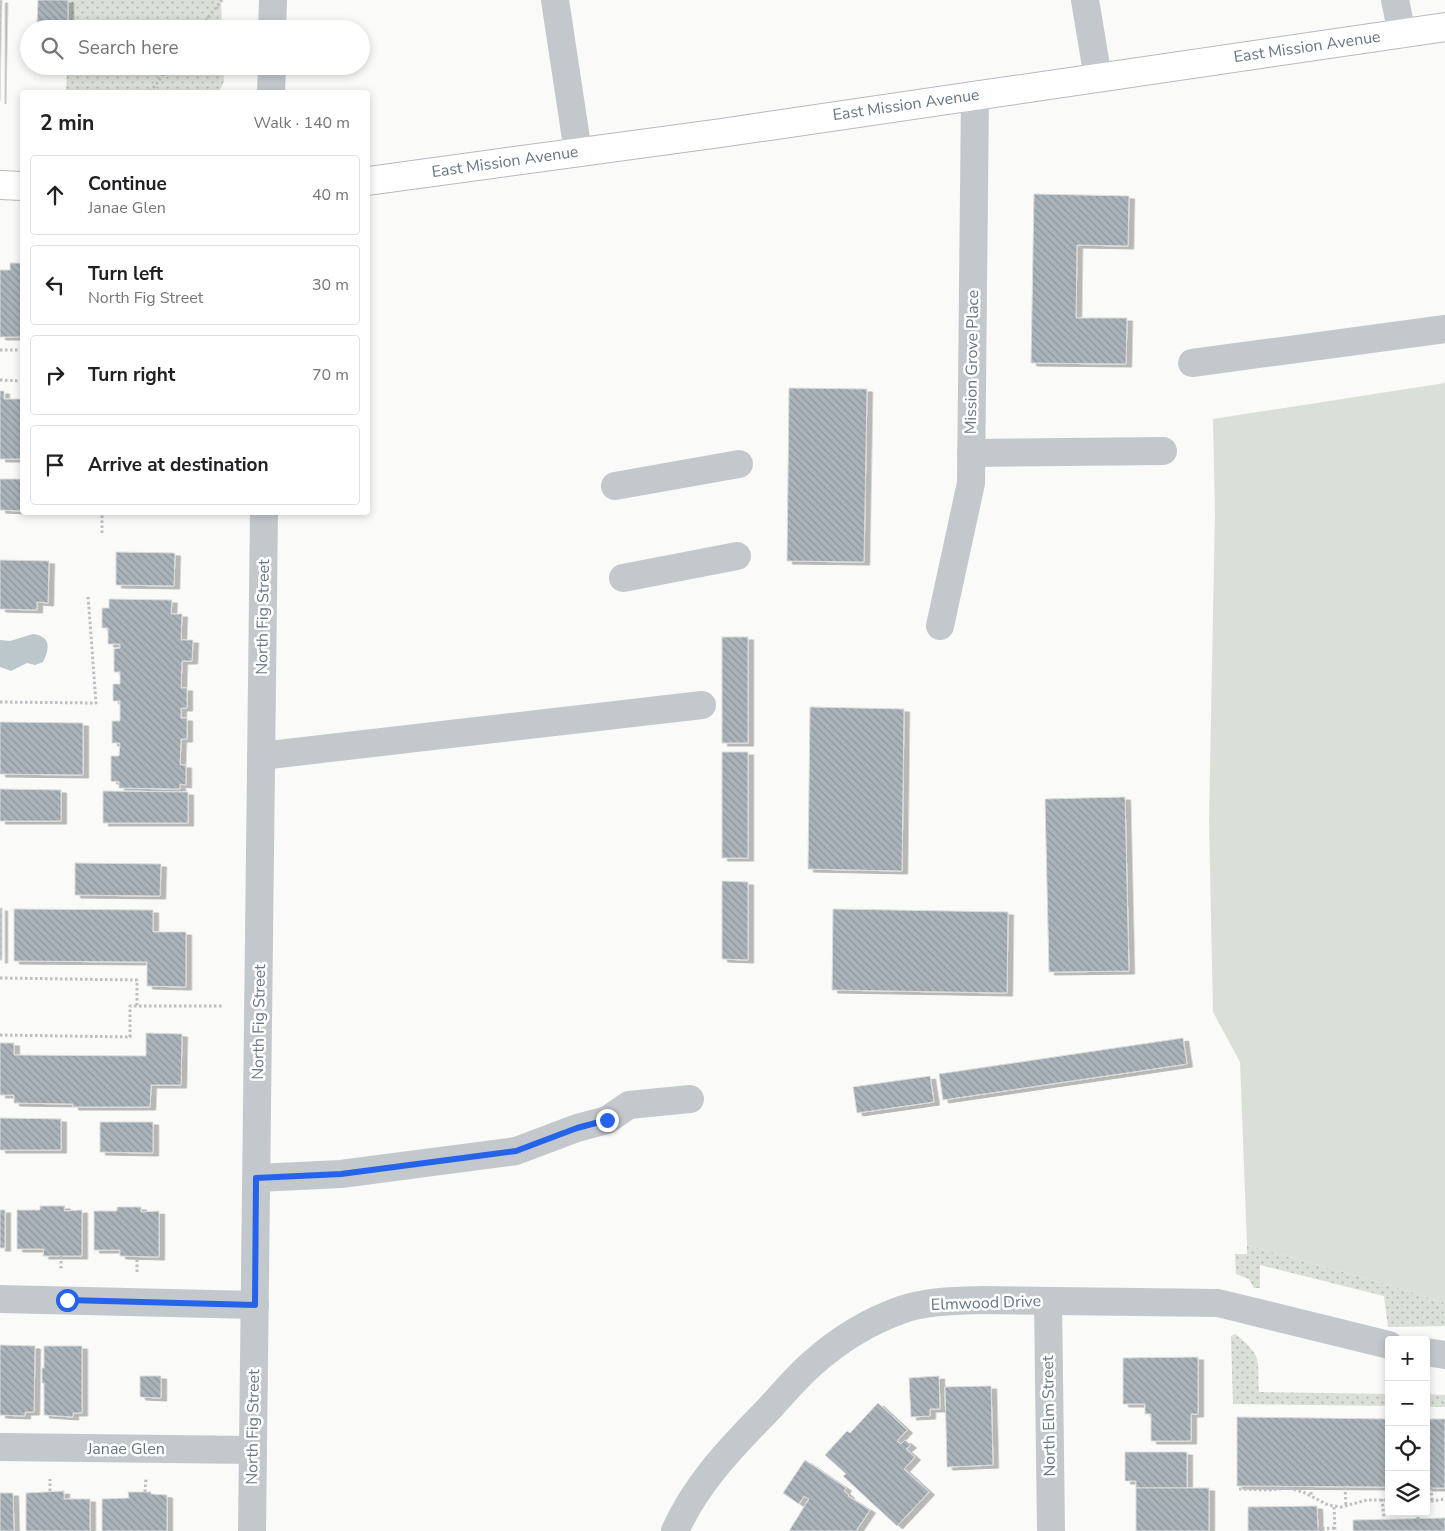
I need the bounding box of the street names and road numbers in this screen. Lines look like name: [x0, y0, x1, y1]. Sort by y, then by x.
street label: East Mission Avenue: [1232, 26, 1382, 68]
street label: East Mission Avenue: [831, 84, 981, 126]
street label: East Mission Avenue: [430, 141, 580, 183]
street label: Mission Grove Place: [960, 290, 984, 434]
street label: North Fig Street: [251, 559, 275, 675]
street label: North Fig Street: [247, 964, 271, 1080]
street label: Elmwood Drive: [931, 1290, 1041, 1316]
street label: North Elm Street: [1037, 1355, 1061, 1477]
street label: North Fig Street: [241, 1369, 265, 1485]
street label: Janae Glen: [86, 1438, 165, 1460]

